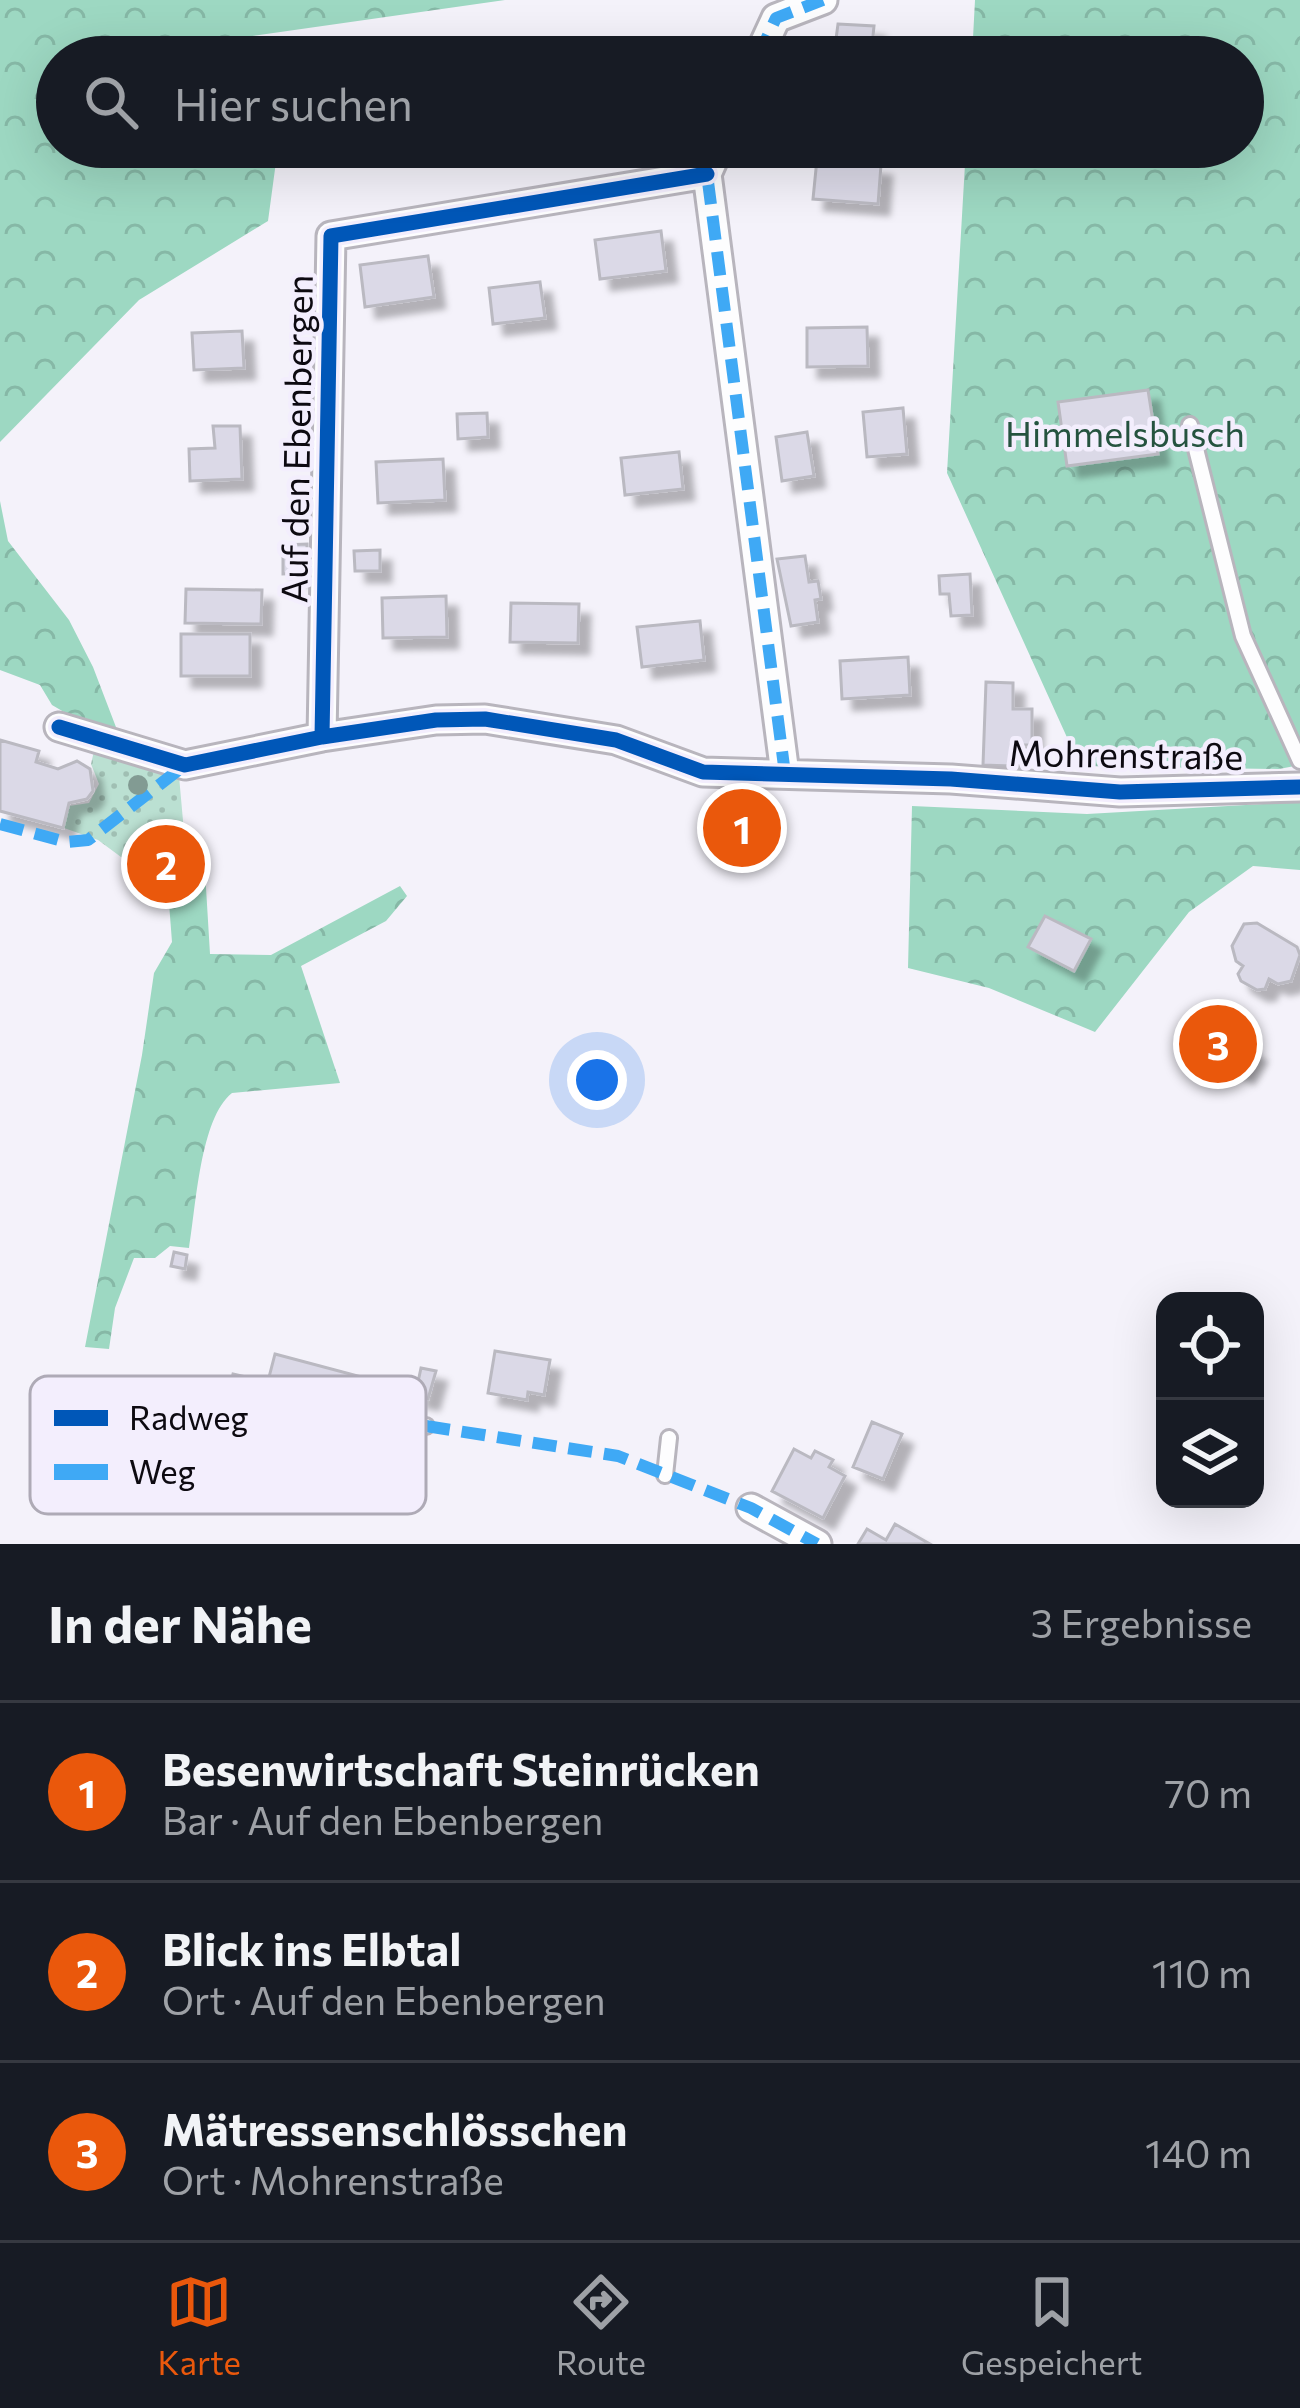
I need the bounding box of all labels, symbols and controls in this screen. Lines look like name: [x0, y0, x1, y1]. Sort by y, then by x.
search box: [36, 36, 1264, 168]
icon: search: [78, 69, 144, 135]
text: Hier suchen: [174, 75, 413, 130]
street label: Auf den Ebenbergen: [270, 274, 320, 604]
park label: Himmelsbusch: [1005, 410, 1245, 454]
street label: Mohrenstraße: [1008, 729, 1244, 777]
pin: 1: [703, 783, 781, 873]
pin: 2: [127, 819, 205, 909]
pin: 3: [1179, 999, 1257, 1089]
your location: [567, 1050, 627, 1110]
map controls: [1156, 1292, 1264, 1508]
button: locate: [1156, 1292, 1264, 1400]
legend: [30, 1376, 426, 1514]
text: Radweg: [129, 1396, 249, 1437]
button: layers: [1156, 1400, 1264, 1508]
text: Weg: [129, 1450, 196, 1491]
text: In der Nähe: [48, 1591, 312, 1654]
text: 3 Ergebnisse: [1031, 1598, 1252, 1646]
text: Besenwirtschaft Steinrücken: [162, 1740, 760, 1795]
text: 1: [78, 1768, 96, 1816]
text: 70 m: [1165, 1768, 1252, 1816]
text: Bar · Auf den Ebenbergen: [162, 1795, 603, 1843]
text: Blick ins Elbtal: [162, 1920, 462, 1975]
text: 2: [76, 1948, 98, 1996]
text: 110 m: [1152, 1948, 1252, 1996]
text: Ort · Auf den Ebenbergen: [162, 1975, 606, 2023]
text: Mätressenschlösschen: [162, 2100, 627, 2155]
text: 3: [76, 2128, 98, 2176]
text: 140 m: [1145, 2128, 1252, 2176]
text: Ort · Mohrenstraße: [162, 2155, 504, 2203]
tab: Karte: [158, 2269, 241, 2382]
tab: Route: [556, 2269, 646, 2382]
tab: Gespeichert: [961, 2269, 1142, 2382]

